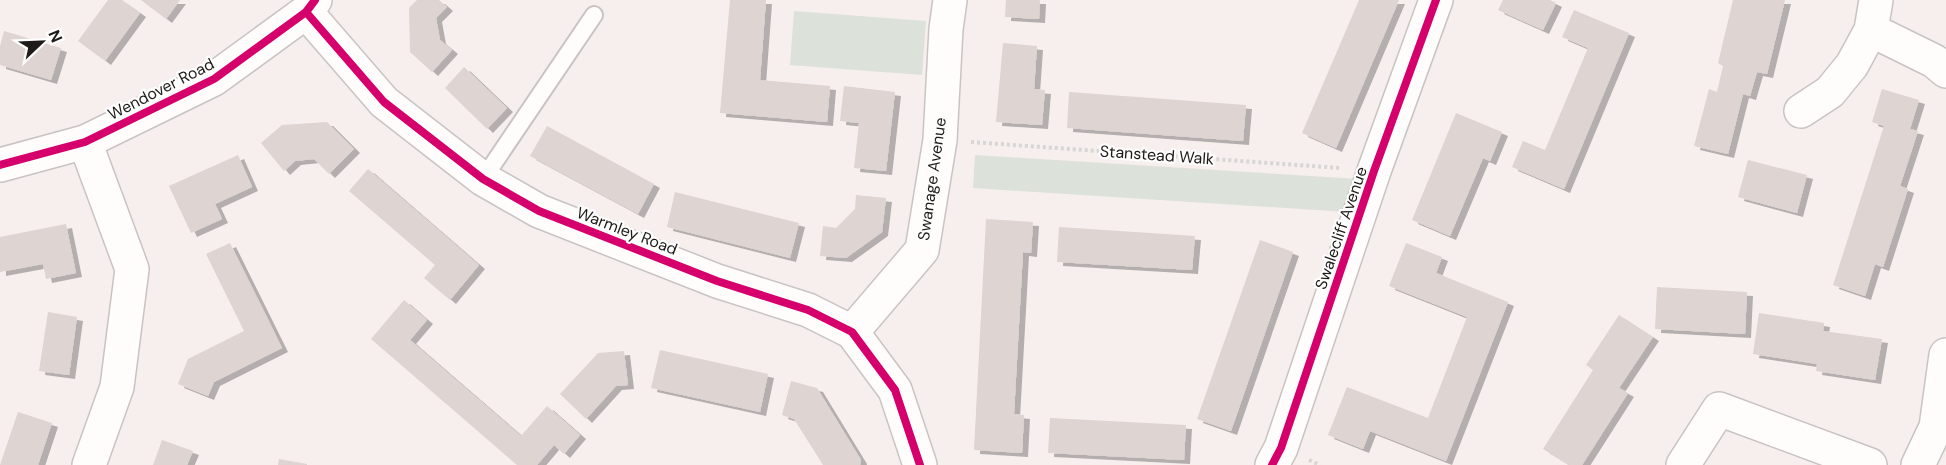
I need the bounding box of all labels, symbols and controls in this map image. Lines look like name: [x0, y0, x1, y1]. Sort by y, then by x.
north arrow: [12, 12, 72, 72]
text: N: [43, 27, 67, 46]
street label: Wendover Road: [104, 53, 218, 125]
street label: Swanage Avenue: [913, 116, 951, 242]
street label: Stanstead Walk: [1099, 141, 1215, 169]
street label: Swalecliff Avenue: [1310, 164, 1372, 292]
street label: Warmley Road: [574, 202, 680, 260]

